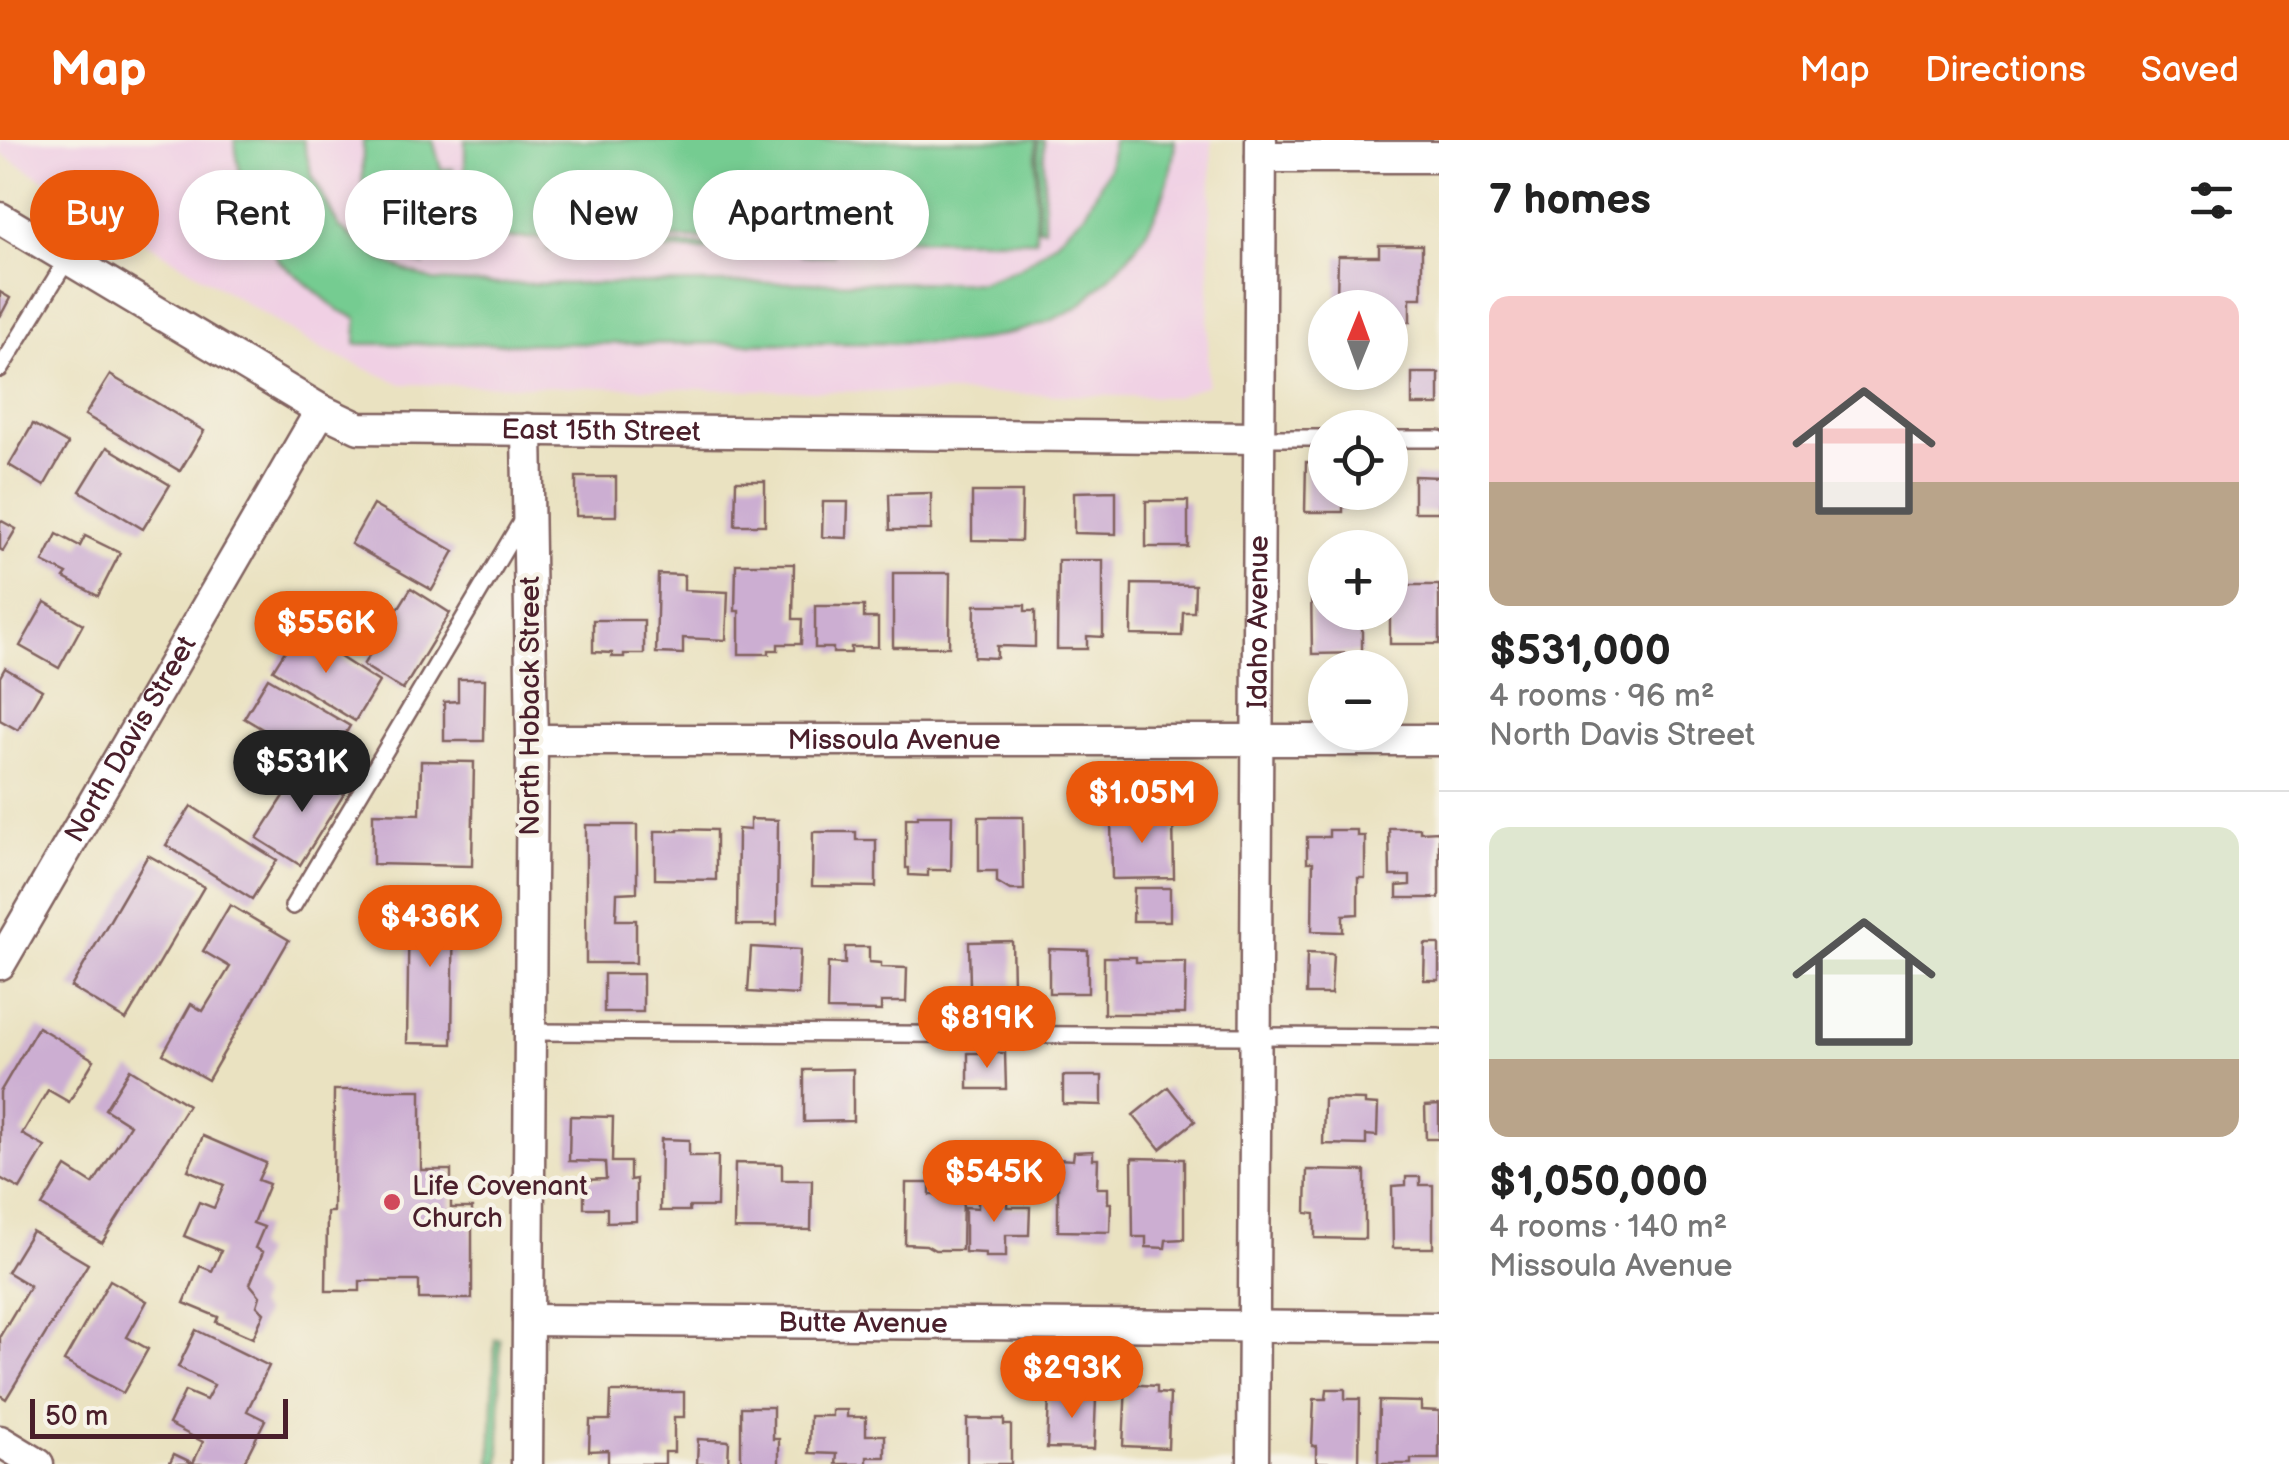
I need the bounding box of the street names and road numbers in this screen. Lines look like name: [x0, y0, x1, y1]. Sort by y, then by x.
street label: East 15th Street: [501, 413, 701, 448]
street label: Idaho Avenue: [1241, 535, 1275, 709]
street label: North Hoback Street: [514, 576, 547, 836]
street label: North Davis Street: [58, 630, 203, 848]
street label: Missoula Avenue: [787, 724, 1001, 757]
street label: Butte Avenue: [778, 1306, 948, 1340]

